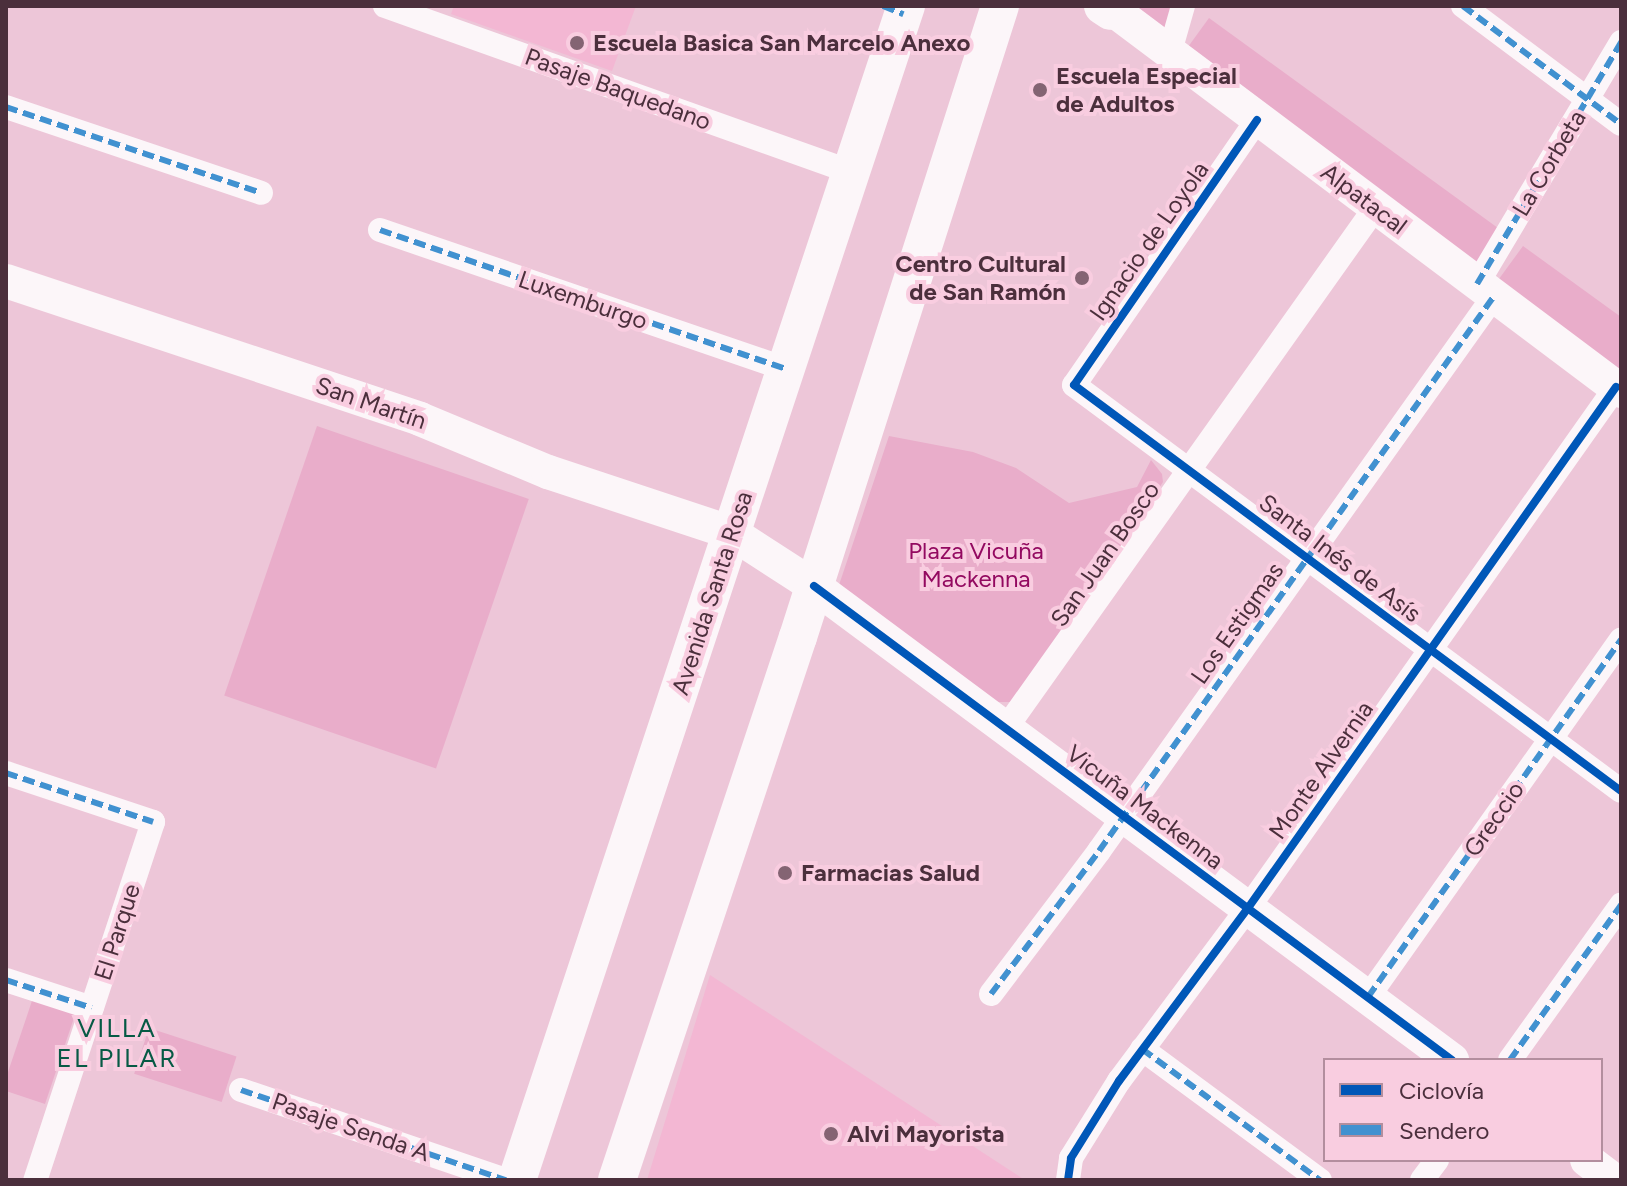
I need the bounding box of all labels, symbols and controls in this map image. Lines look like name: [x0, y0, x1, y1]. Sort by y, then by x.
place label: Escuela Basica San Marcelo Anexo: [593, 29, 970, 57]
marker: Escuela Basica San Marcelo Anexo: [568, 34, 586, 52]
street label: Pasaje Baquedano: [521, 42, 715, 136]
place label: Escuela Especial de Adultos: [1056, 62, 1237, 118]
marker: Escuela Especial de Adultos: [1031, 81, 1049, 99]
street label: La Corbeta: [1506, 105, 1592, 221]
street label: Ignacio de Loyola: [1083, 156, 1215, 326]
street label: Alpatacal: [1316, 157, 1412, 241]
place label: Centro Cultural de San Ramón: [895, 250, 1066, 306]
street label: Luxemburgo: [515, 265, 651, 335]
marker: Centro Cultural de San Ramón: [1073, 269, 1091, 287]
street label: San Martín: [312, 371, 430, 435]
street label: San Juan Bosco: [1044, 476, 1166, 632]
street label: Avenida Santa Rosa: [665, 488, 759, 698]
street label: Santa Inés de Asís: [1253, 488, 1427, 628]
park label: Plaza Vicuña Mackenna: [908, 537, 1044, 593]
street label: Los Estigmas: [1185, 557, 1289, 689]
street label: Monte Alvernia: [1263, 695, 1379, 845]
street label: Vicuña Mackenna: [1061, 739, 1229, 875]
street label: Greccio: [1458, 776, 1530, 862]
place label: Farmacias Salud: [801, 859, 980, 887]
marker: Farmacias Salud: [776, 864, 794, 882]
street label: El Parque: [88, 880, 146, 984]
district label: VILLA EL PILAR: [57, 1013, 177, 1074]
legend: [1323, 1058, 1603, 1162]
text: Ciclovía: [1399, 1076, 1484, 1105]
street label: Pasaje Senda A: [269, 1087, 433, 1167]
text: Sendero: [1399, 1116, 1489, 1145]
place label: Alvi Mayorista: [847, 1120, 1005, 1148]
marker: Alvi Mayorista: [822, 1125, 840, 1143]

